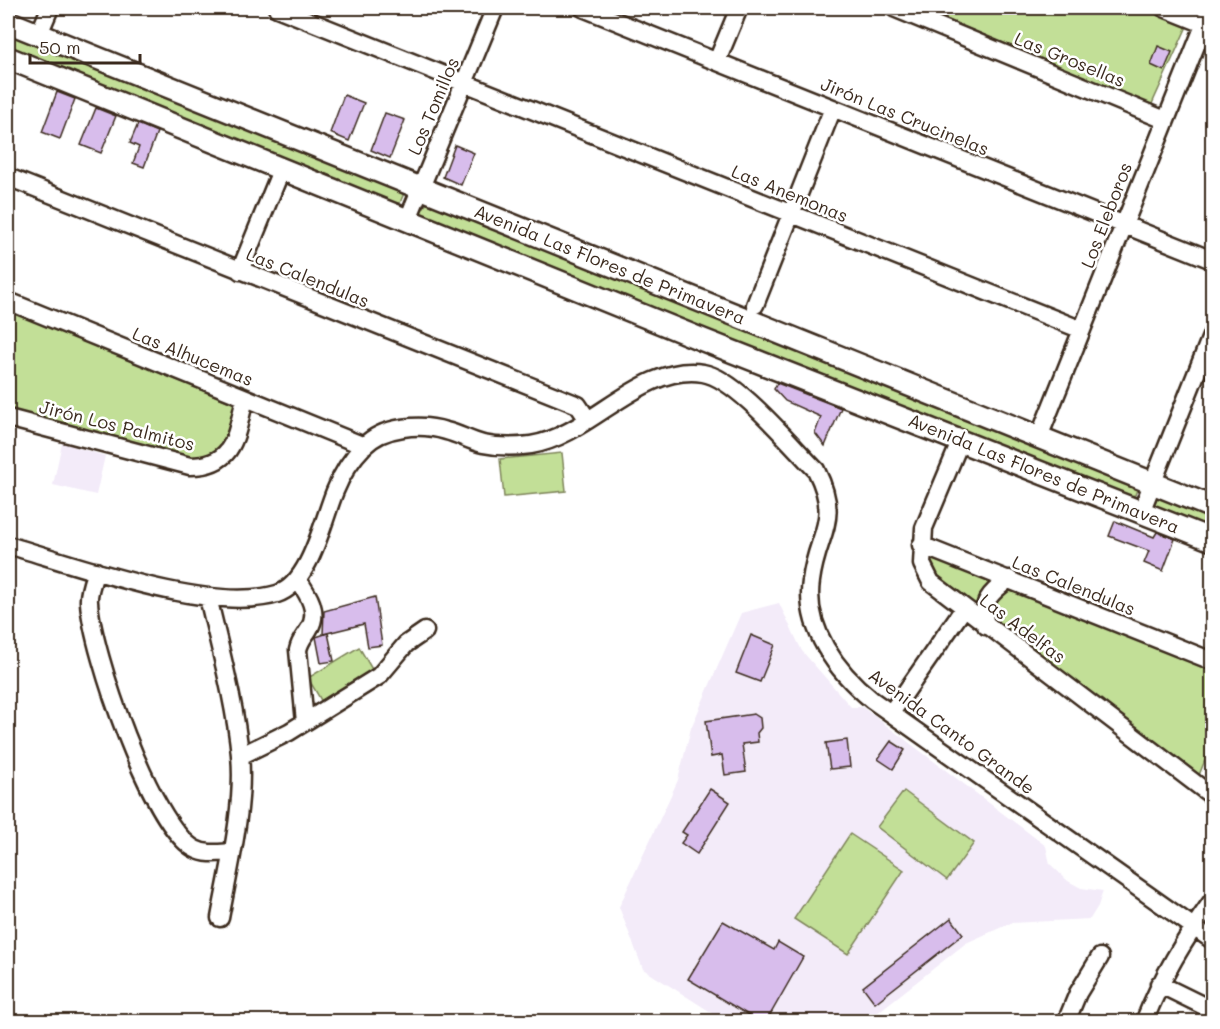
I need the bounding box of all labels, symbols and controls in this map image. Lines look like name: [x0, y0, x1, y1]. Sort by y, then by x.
street label: Las Grosellas: [1011, 26, 1129, 92]
scale bar: [30, 27, 140, 65]
text: 50 m: [39, 35, 81, 59]
street label: Los Tomillos: [402, 54, 464, 158]
street label: Jirón Las Crucinelas: [817, 71, 993, 161]
street label: Las Anemonas: [728, 159, 852, 227]
street label: Los Eleboros: [1075, 159, 1137, 271]
street label: Avenida Las Flores de Primavera: [471, 198, 749, 330]
street label: Las Calendulas: [243, 241, 373, 313]
street label: Las Alhucemas: [129, 321, 257, 391]
street label: Jirón Los Palmitos: [37, 394, 197, 456]
street label: Avenida Las Flores de Primavera: [905, 407, 1183, 539]
street label: Las Calendulas: [1009, 549, 1139, 621]
street label: Las Adelfas: [975, 588, 1071, 668]
street label: Avenida Canto Grande: [864, 663, 1040, 799]

